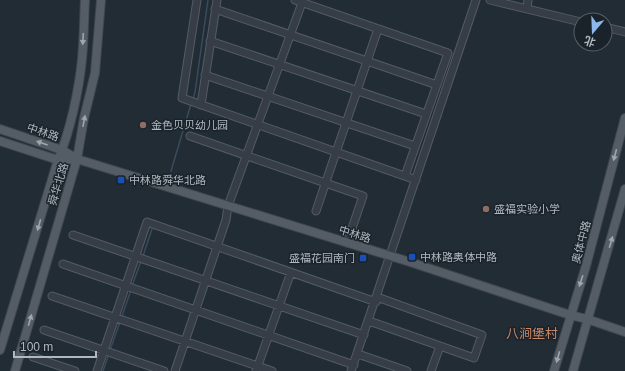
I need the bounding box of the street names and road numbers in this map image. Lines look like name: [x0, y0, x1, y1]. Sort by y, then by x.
street label: 中林路: [25, 121, 61, 143]
street label: 舜华北路: [46, 161, 70, 207]
street label: 奥体中路: [570, 219, 592, 265]
street label: 中林路: [337, 223, 373, 245]

